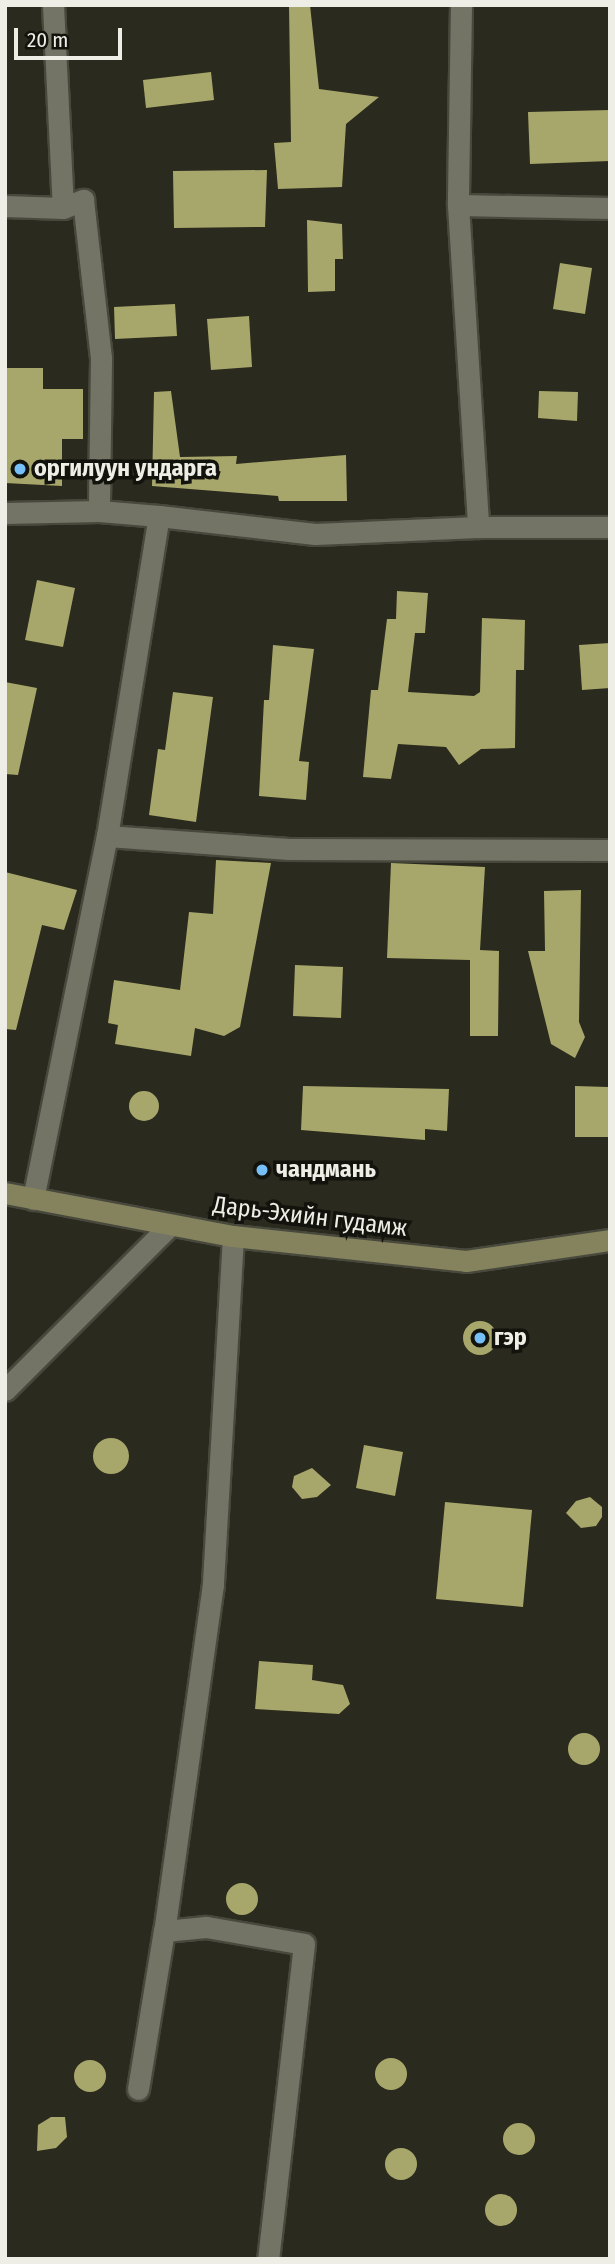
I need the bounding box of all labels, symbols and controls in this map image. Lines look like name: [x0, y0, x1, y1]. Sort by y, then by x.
scale bar: [18, 14, 126, 58]
text: 20 m: [27, 27, 68, 53]
place label: оргилуун ундарга: [34, 455, 217, 483]
marker: оргилуун ундарга: [12, 461, 28, 477]
place label: чандмань: [276, 1156, 376, 1184]
marker: чандмань: [254, 1162, 270, 1178]
street label: Дарь-Эхийн гудамж: [211, 1191, 409, 1243]
place label: гэр: [494, 1324, 527, 1352]
marker: гэр: [472, 1330, 488, 1346]

